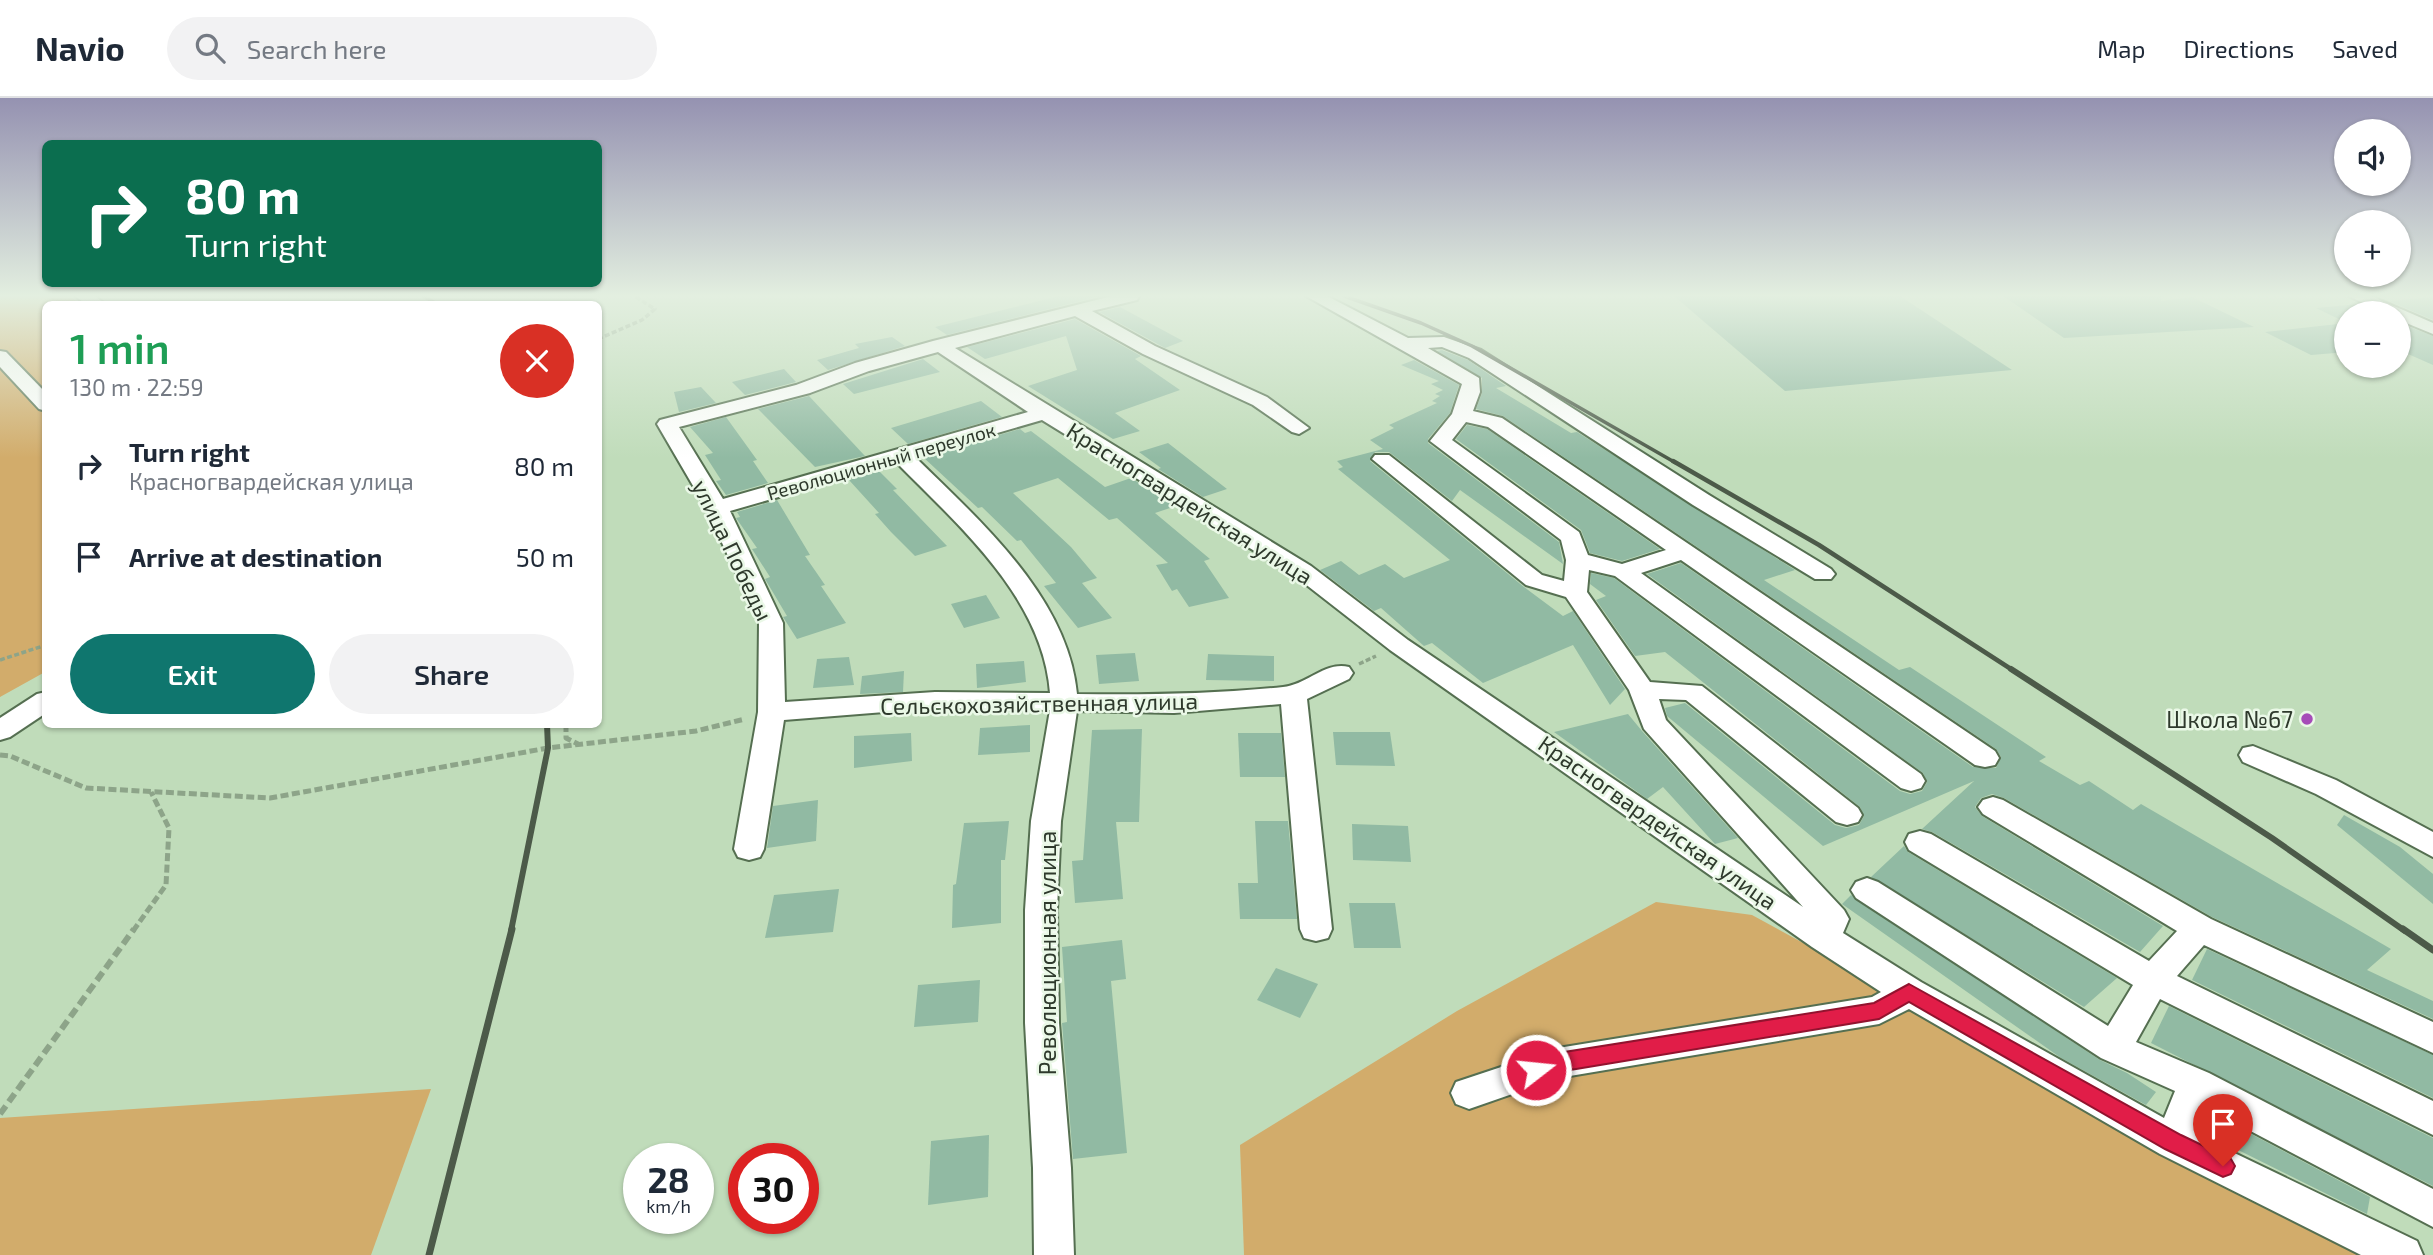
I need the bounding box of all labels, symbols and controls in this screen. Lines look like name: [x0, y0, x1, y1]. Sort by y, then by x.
search box: [167, 17, 657, 80]
text: Navio: [35, 28, 125, 68]
icon: search: [191, 29, 229, 67]
text: Search here: [247, 33, 386, 64]
text: Map: [2097, 34, 2145, 63]
text: Directions: [2183, 34, 2294, 63]
text: Saved: [2332, 34, 2398, 63]
map controls: [2334, 119, 2411, 378]
button: sound: [2334, 119, 2411, 196]
text: 80 m: [185, 165, 300, 224]
icon: right: [70, 168, 161, 259]
button: +: [2334, 210, 2411, 287]
text: Turn right: [185, 225, 327, 263]
button: −: [2334, 301, 2411, 378]
text: 1 min: [70, 322, 170, 372]
button: close: [500, 324, 574, 398]
text: 130 m · 22:59: [70, 373, 204, 401]
street label: Красногвардейская улица: [1061, 416, 1318, 591]
street label: Революционный переулок: [764, 417, 998, 506]
text: Turn right: [129, 436, 250, 467]
icon: right: [70, 447, 108, 485]
text: 80 m: [514, 450, 574, 481]
text: Красногвардейская улица: [129, 467, 414, 495]
street label: улица Победы: [686, 475, 779, 626]
icon: arrive: [70, 538, 108, 576]
text: Arrive at destination: [129, 541, 382, 572]
text: 50 m: [516, 541, 574, 572]
button: Exit: [70, 634, 315, 714]
button: Share: [329, 634, 574, 714]
street label: Сельскохозяйственная улица: [880, 686, 1198, 721]
place label: Школа №67: [2166, 705, 2293, 733]
marker: Школа №67: [2299, 711, 2315, 727]
street label: Красногвардейская улица: [1533, 729, 1783, 916]
street label: Революционная улица: [1033, 831, 1062, 1075]
position arrow: [1499, 1033, 1573, 1107]
pin: [2193, 1094, 2253, 1166]
icon: arrive: [2204, 1105, 2242, 1143]
speed limit sign: 30: [728, 1143, 819, 1234]
text: 28: [647, 1158, 690, 1200]
text: km/h: [646, 1195, 691, 1217]

